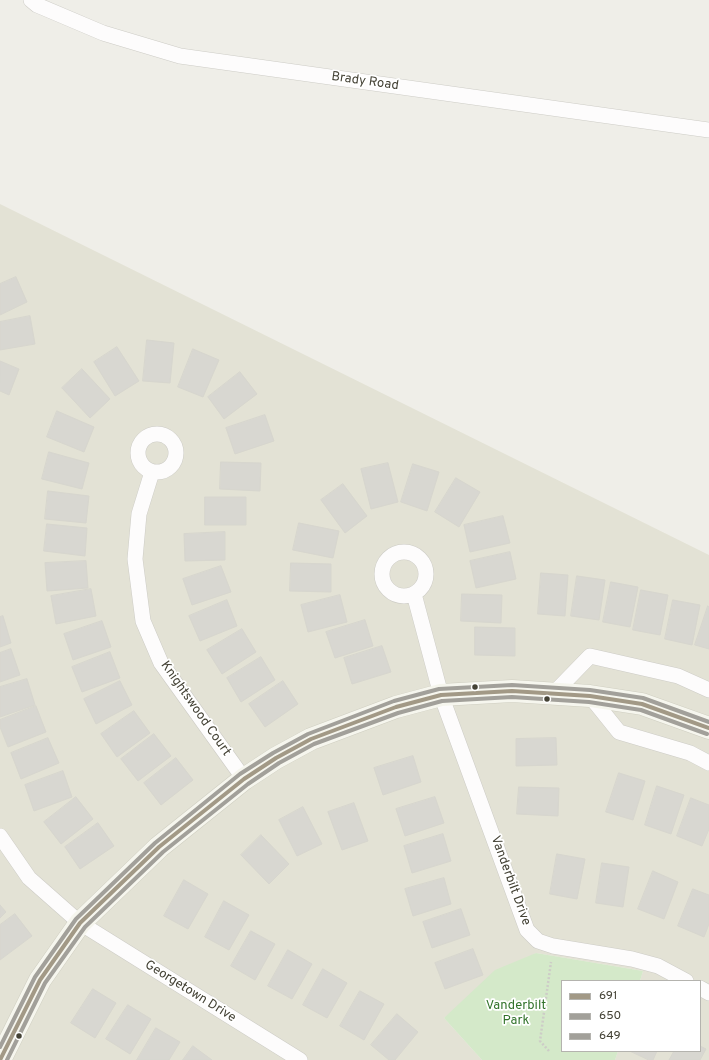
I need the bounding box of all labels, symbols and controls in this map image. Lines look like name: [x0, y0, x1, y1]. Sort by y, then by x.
street label: Brady Road: [330, 70, 400, 94]
street label: Knightswood Court: [156, 659, 234, 759]
unlabelled marker: [470, 682, 480, 692]
unlabelled marker: [542, 694, 552, 704]
street label: Vanderbilt Drive: [487, 834, 533, 928]
street label: Georgetown Drive: [142, 958, 238, 1026]
legend: [561, 980, 701, 1052]
text: 691: [599, 988, 617, 1004]
park label: Vanderbilt Park: [486, 998, 546, 1029]
text: 650: [599, 1008, 621, 1024]
text: 649: [599, 1028, 621, 1044]
unlabelled marker: [14, 1031, 24, 1041]

